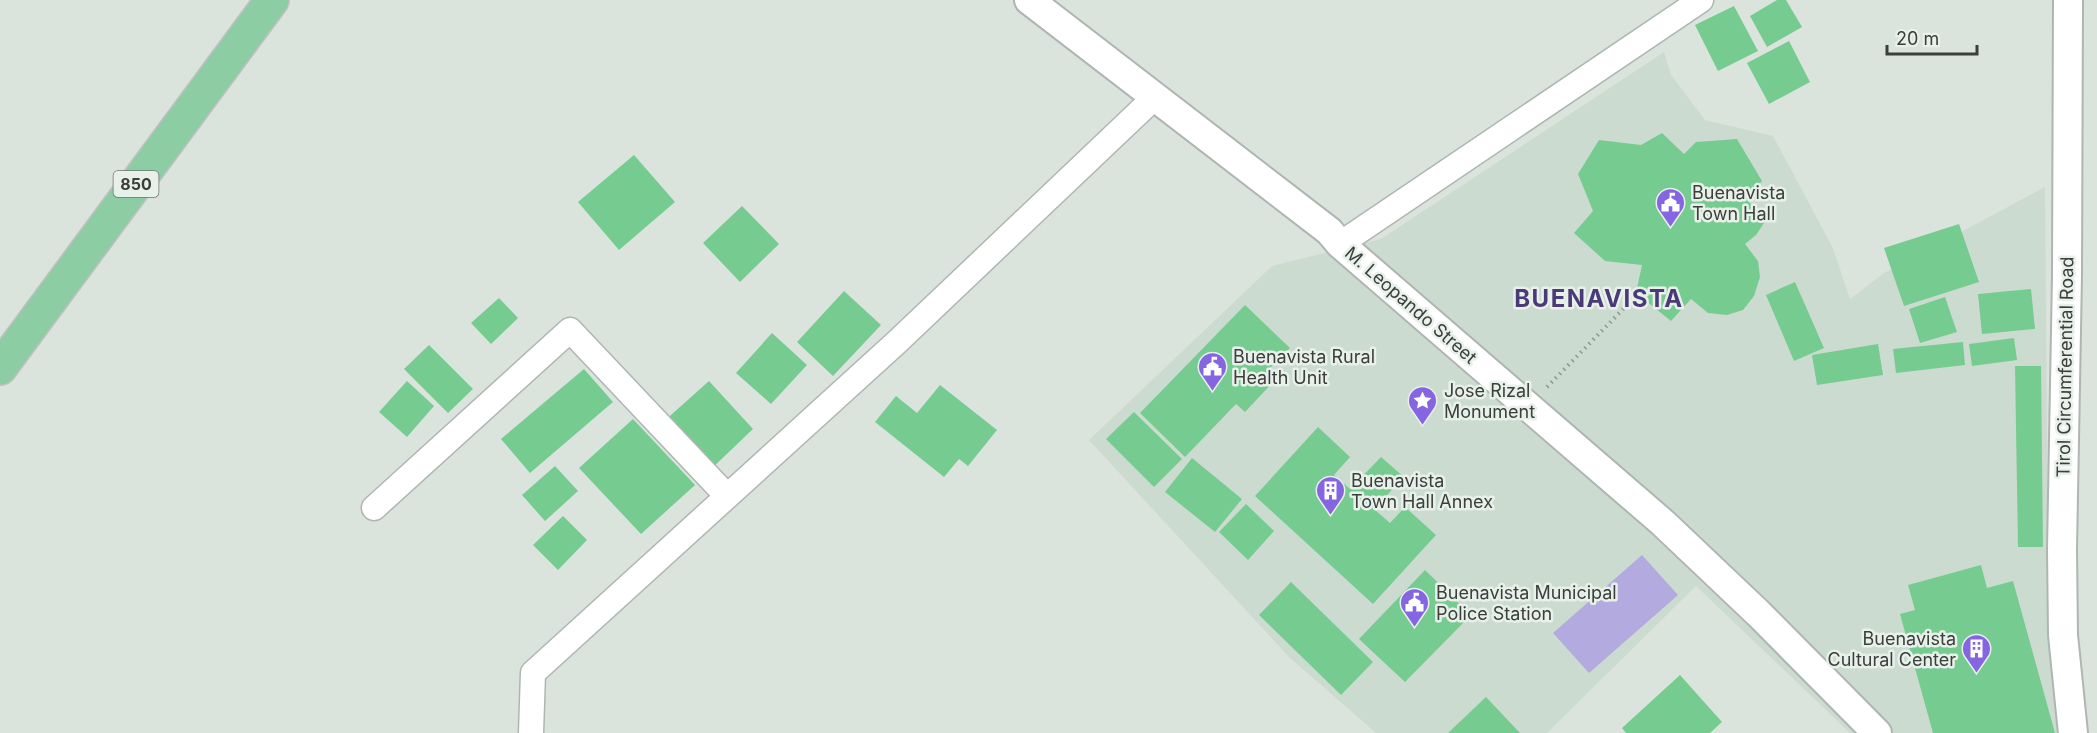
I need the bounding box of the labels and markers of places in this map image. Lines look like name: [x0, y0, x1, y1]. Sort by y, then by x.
place label: Buenavista Town Hall: [1692, 182, 1785, 224]
public building icon: Buenavista Town Hall: [1655, 186, 1687, 228]
place label: Buenavista Rural Health Unit: [1233, 346, 1375, 388]
public building icon: Buenavista Rural Health Unit: [1196, 350, 1228, 392]
place label: Jose Rizal Monument: [1444, 380, 1535, 422]
place icon: Jose Rizal Monument: [1407, 384, 1439, 426]
place label: Buenavista Town Hall Annex: [1351, 470, 1493, 512]
building icon: Buenavista Town Hall Annex: [1314, 474, 1346, 516]
place label: Buenavista Municipal Police Station: [1436, 582, 1617, 624]
public building icon: Buenavista Municipal Police Station: [1399, 586, 1431, 628]
place label: Buenavista Cultural Center: [1827, 628, 1956, 670]
building icon: Buenavista Cultural Center: [1961, 632, 1993, 674]

